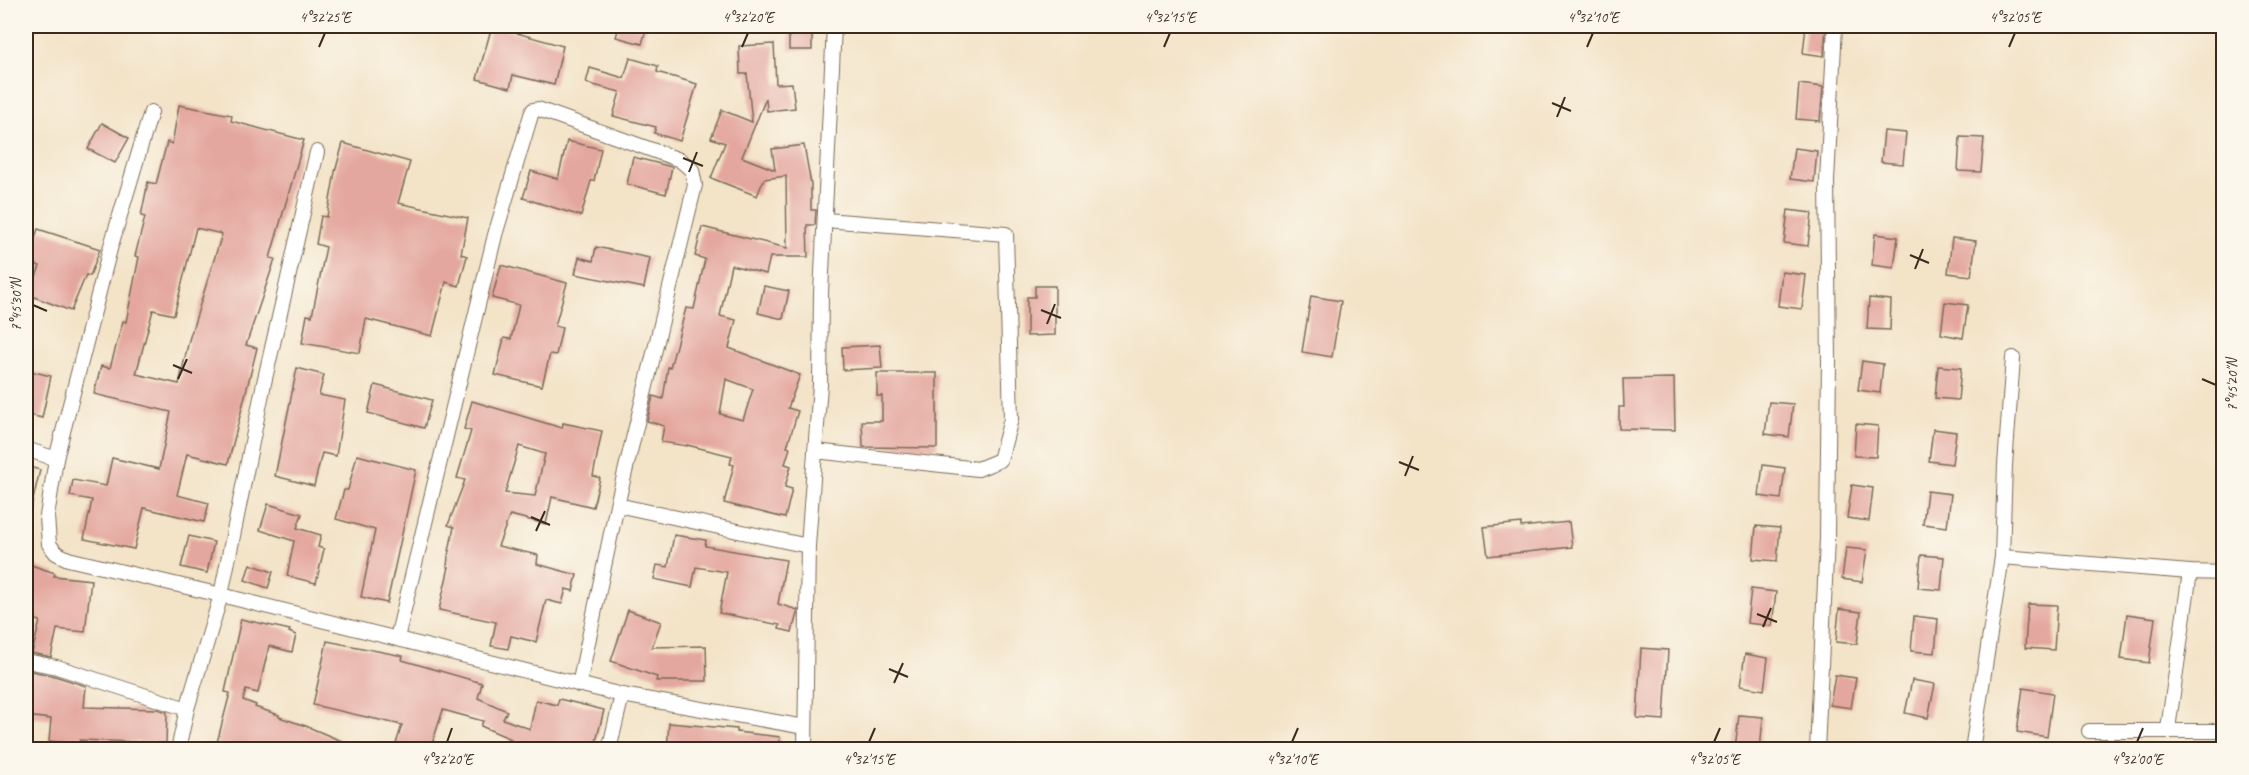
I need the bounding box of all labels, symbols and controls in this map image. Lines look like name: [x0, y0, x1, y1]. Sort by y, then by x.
text: 4°32'25"E: [299, 8, 353, 27]
text: 4°32'20"E: [722, 8, 776, 27]
text: 4°32'15"E: [1144, 8, 1198, 27]
text: 4°32'10"E: [1567, 8, 1621, 27]
text: 4°32'05"E: [1989, 8, 2043, 27]
text: 7°45'30"N: [7, 276, 26, 331]
text: 7°45'20"N: [2223, 356, 2242, 411]
text: 4°32'20"E: [421, 750, 475, 769]
text: 4°32'15"E: [843, 750, 897, 769]
text: 4°32'10"E: [1266, 750, 1320, 769]
text: 4°32'05"E: [1688, 750, 1742, 769]
text: 4°32'00"E: [2111, 750, 2165, 769]

